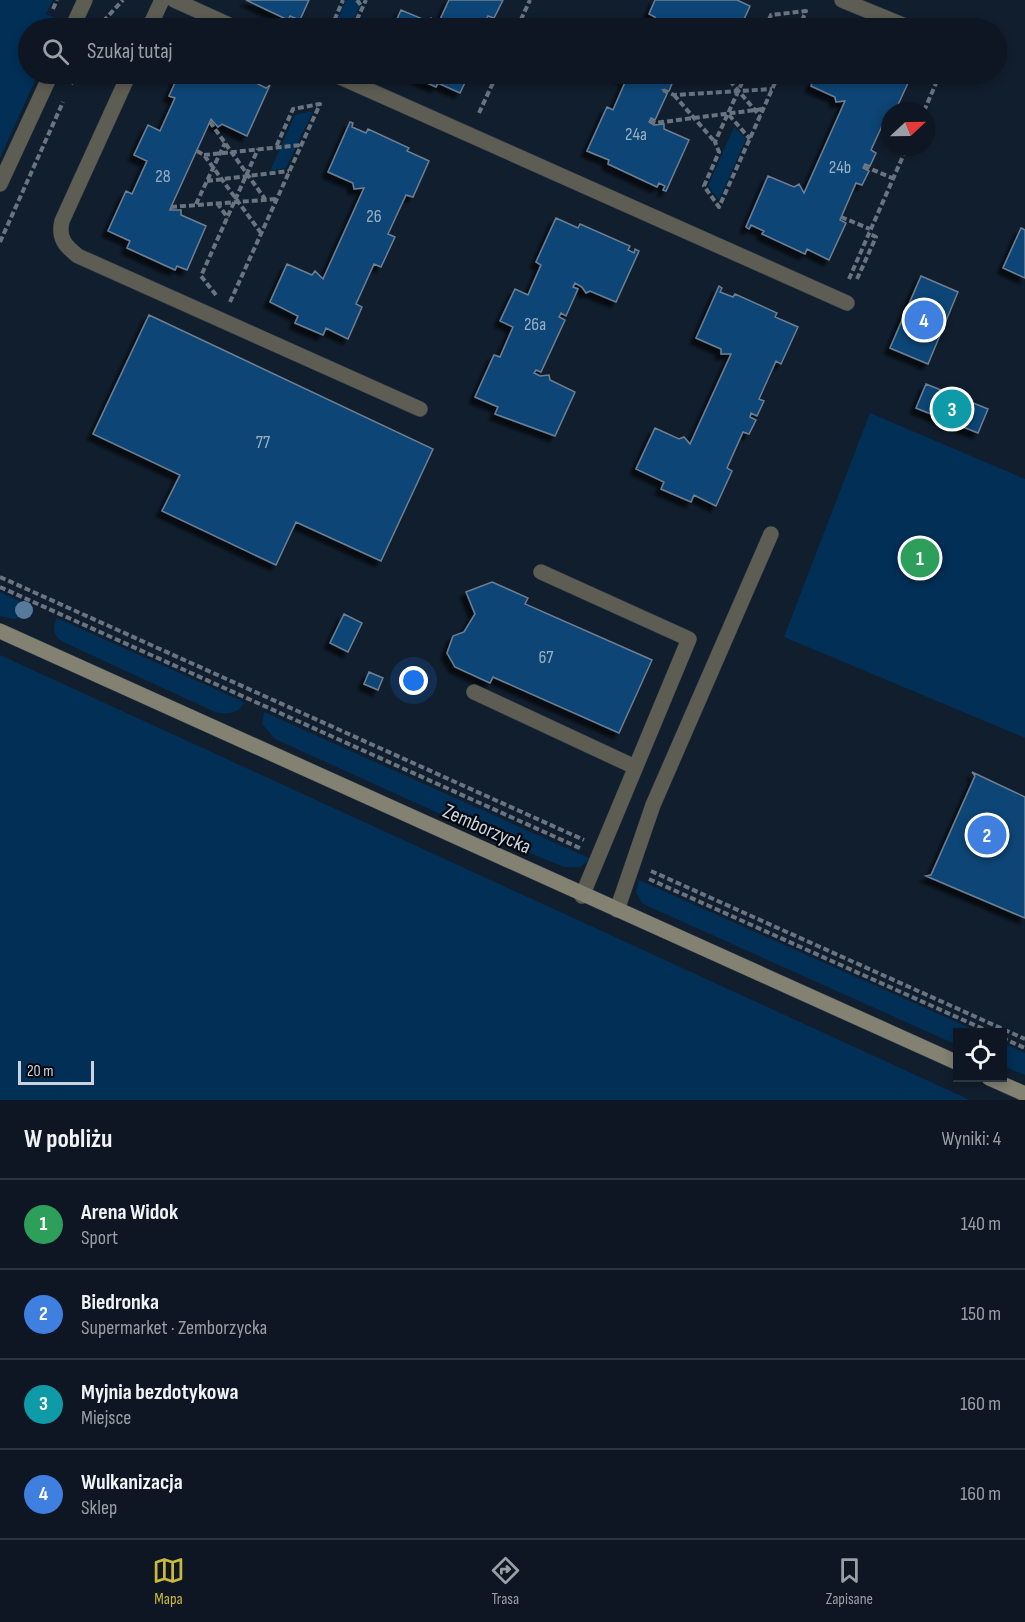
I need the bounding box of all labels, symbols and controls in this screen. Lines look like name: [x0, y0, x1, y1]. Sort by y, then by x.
search box: [18, 18, 1007, 84]
icon: search: [39, 35, 72, 68]
text: Szukaj tutaj: [87, 38, 173, 65]
north arrow: [881, 102, 935, 156]
house number: 24a: [625, 124, 647, 145]
house number: 24b: [829, 157, 851, 178]
house number: 28: [155, 166, 171, 187]
house number: 26: [366, 206, 382, 227]
pin: 4: [904, 298, 944, 342]
house number: 26a: [524, 314, 546, 335]
pin: 3: [932, 386, 972, 432]
house number: 77: [256, 432, 271, 453]
pin: 1: [900, 536, 940, 580]
house number: 67: [538, 647, 554, 668]
your location: [399, 666, 428, 695]
street label: Zemborzycka: [439, 799, 535, 859]
pin: 2: [968, 812, 1006, 858]
map controls: [953, 1028, 1007, 1082]
button: locate: [953, 1028, 1007, 1082]
scale bar: [18, 1058, 94, 1086]
text: 20 m: [27, 1062, 54, 1081]
text: W pobliżu: [24, 1124, 112, 1155]
text: Wyniki: 4: [941, 1127, 1001, 1151]
text: Arena Widok: [81, 1199, 178, 1226]
text: 1: [40, 1212, 47, 1236]
text: 140 m: [961, 1212, 1001, 1236]
text: Sport: [81, 1226, 118, 1250]
text: Biedronka: [81, 1289, 159, 1316]
text: 2: [39, 1302, 48, 1326]
text: 150 m: [961, 1302, 1001, 1326]
text: Supermarket · Zemborzycka: [81, 1316, 267, 1340]
text: Myjnia bezdotykowa: [81, 1379, 238, 1406]
text: 3: [39, 1392, 48, 1416]
text: 160 m: [960, 1392, 1001, 1416]
text: Miejsce: [81, 1406, 131, 1430]
text: Wulkanizacja: [81, 1469, 183, 1496]
text: 4: [39, 1482, 48, 1506]
text: 160 m: [960, 1482, 1001, 1506]
text: Sklep: [81, 1496, 117, 1520]
tab: Mapa: [152, 1554, 185, 1609]
tab: Trasa: [489, 1554, 522, 1609]
tab: Zapisane: [826, 1554, 873, 1609]

